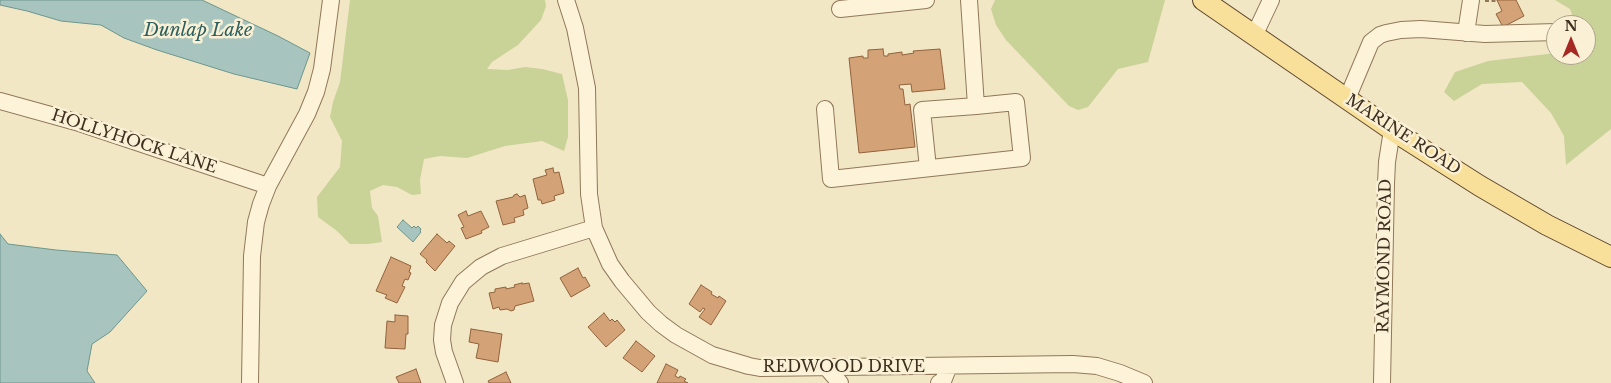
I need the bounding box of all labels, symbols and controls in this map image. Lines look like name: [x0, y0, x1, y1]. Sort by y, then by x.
north arrow: [1546, 15, 1596, 65]
text: N: [1564, 17, 1578, 35]
water label: Dunlap Lake: [144, 20, 252, 42]
street label: MARINE ROAD: [1342, 91, 1464, 179]
street label: HOLLYHOCK LANE: [49, 106, 219, 178]
street label: RAYMOND ROAD: [1374, 179, 1396, 333]
street label: REDWOOD DRIVE: [763, 357, 925, 377]

